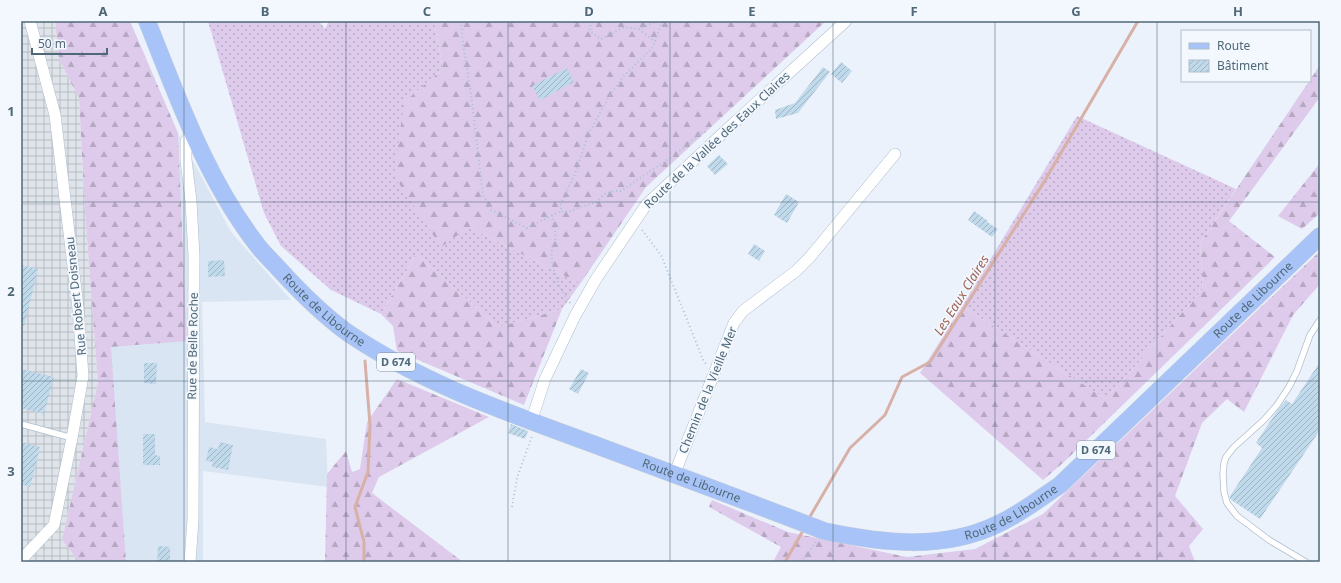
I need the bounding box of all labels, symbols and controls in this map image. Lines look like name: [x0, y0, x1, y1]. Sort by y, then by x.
text: A: [99, 2, 108, 20]
text: B: [261, 2, 269, 20]
text: C: [423, 2, 431, 20]
text: D: [584, 2, 594, 20]
text: E: [748, 2, 756, 20]
text: F: [910, 2, 918, 20]
text: G: [1071, 2, 1081, 20]
text: H: [1233, 2, 1243, 20]
scale bar: [32, 30, 107, 56]
legend: [1181, 30, 1311, 82]
text: 50 m: [38, 35, 66, 52]
text: Route: [1217, 37, 1250, 54]
text: Bâtiment: [1217, 57, 1269, 74]
street label: Route de la Vallée des Eaux Claires: [640, 67, 794, 212]
text: 1: [7, 102, 15, 120]
street label: Rue Robert Doisneau: [61, 236, 90, 356]
water label: Les Eaux Claires: [929, 251, 993, 339]
street label: Route de Libourne: [1209, 257, 1297, 342]
street label: Route de Libourne: [279, 269, 369, 350]
text: 2: [7, 282, 15, 300]
street label: Rue de Belle Roche: [183, 292, 202, 400]
street label: Chemin de la Vieille Mer: [674, 324, 741, 456]
road number: D 674: [377, 353, 415, 371]
road number: D 674: [1077, 441, 1115, 459]
street label: Route de Libourne: [640, 454, 744, 507]
text: 3: [7, 462, 15, 480]
street label: Route de Libourne: [962, 480, 1061, 544]

